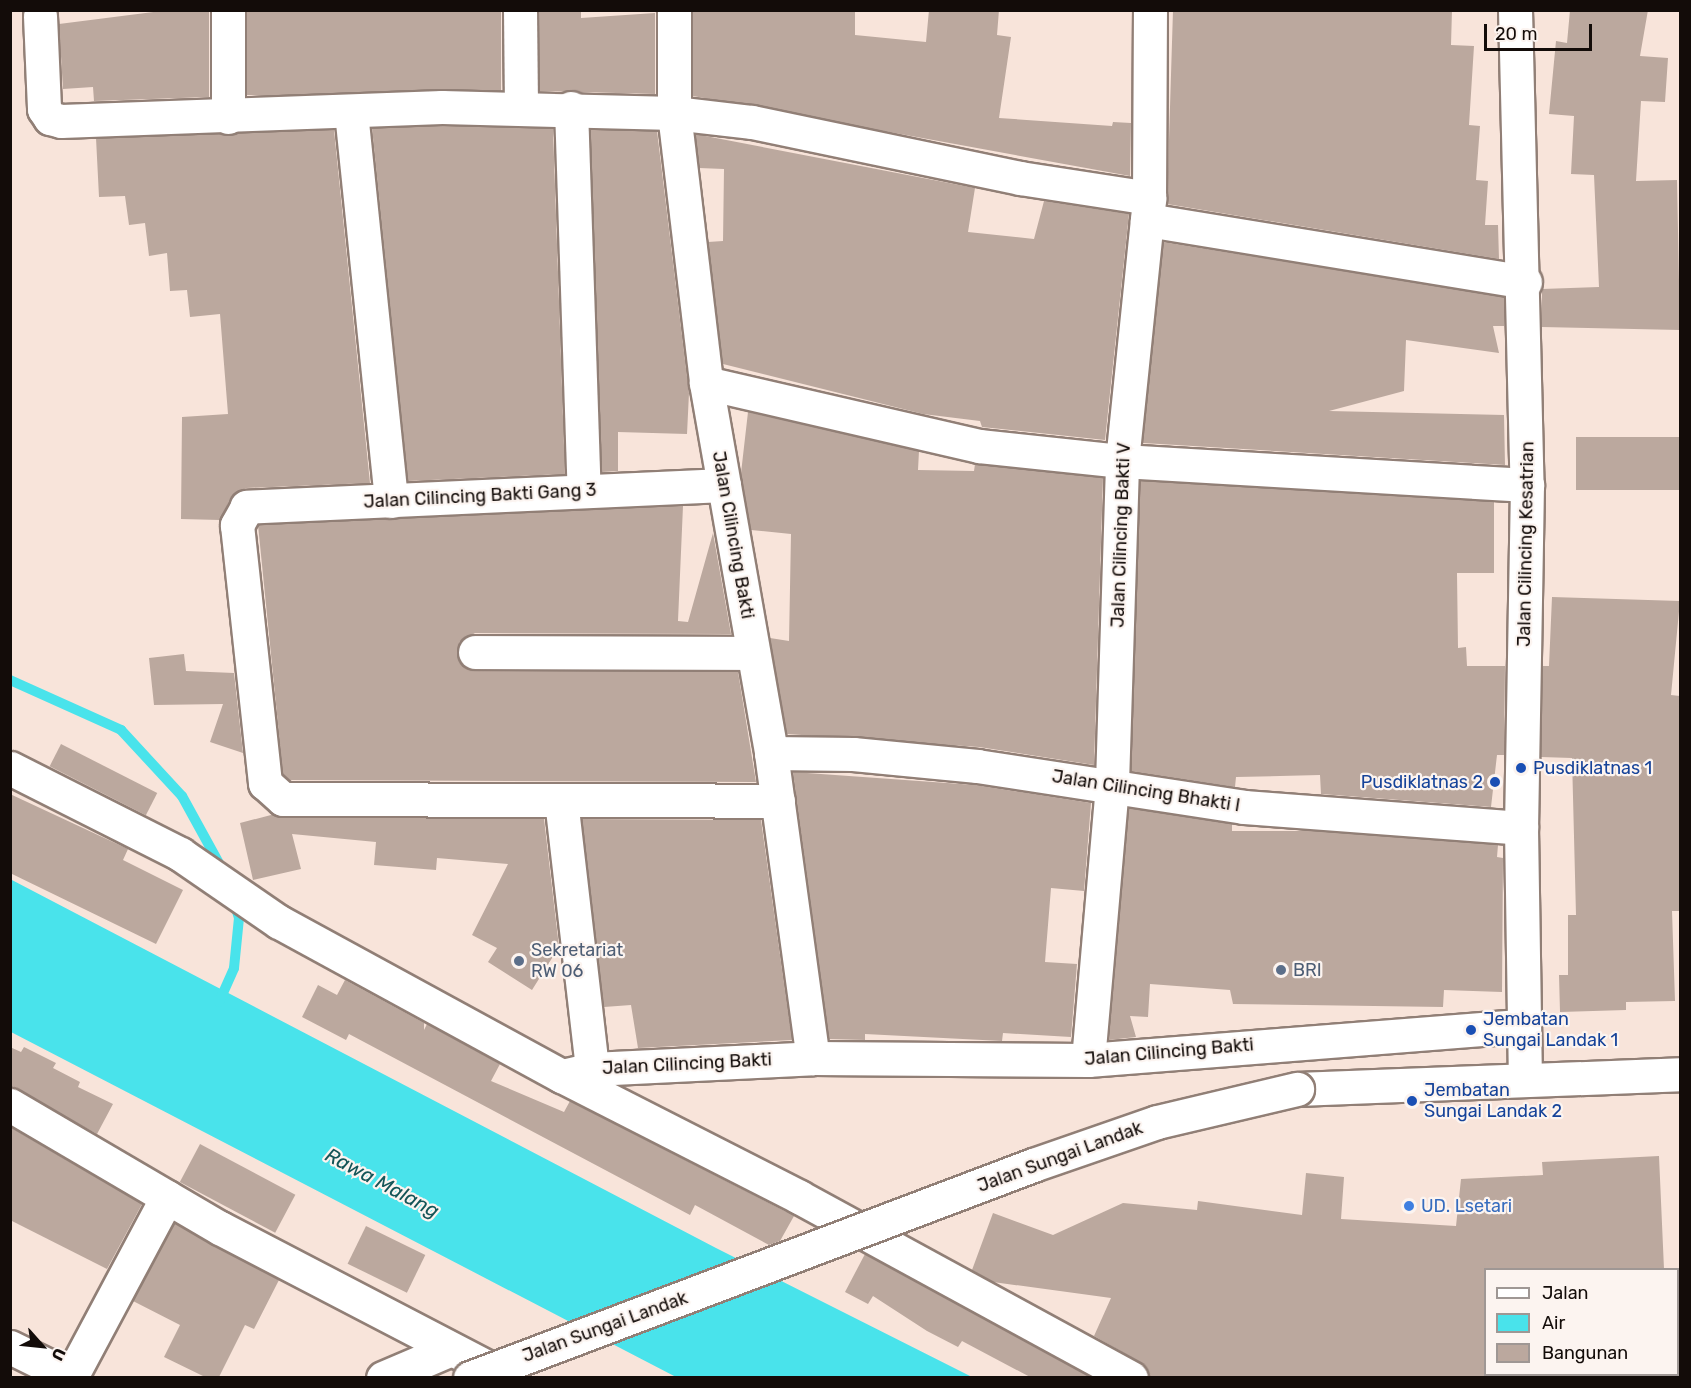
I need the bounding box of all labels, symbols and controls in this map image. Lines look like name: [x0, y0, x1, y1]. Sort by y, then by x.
scale bar: [1487, 12, 1595, 50]
text: 20 m: [1495, 23, 1537, 45]
street label: Jalan Cilincing Kesatrian: [1513, 441, 1539, 647]
street label: Jalan Cilincing Bakti V: [1107, 442, 1135, 628]
street label: Jalan Cilincing Bakti: [708, 449, 758, 621]
street label: Jalan Cilincing Bakti Gang 3: [363, 479, 597, 513]
place label: Pusdiklatnas 1: [1533, 757, 1652, 779]
marker: Pusdiklatnas 1: [1514, 761, 1528, 775]
street label: Jalan Cilincing Bhakti I: [1050, 765, 1242, 817]
place label: Pusdiklatnas 2: [1361, 771, 1483, 793]
marker: Pusdiklatnas 2: [1488, 775, 1502, 789]
place label: Sekretariat RW 06: [531, 940, 623, 982]
marker: Sekretariat RW 06: [512, 954, 526, 968]
place label: BRI: [1293, 959, 1322, 981]
marker: BRI: [1274, 963, 1288, 977]
place label: Jembatan Sungai Landak 1: [1483, 1009, 1618, 1052]
marker: Jembatan Sungai Landak 1: [1464, 1023, 1478, 1037]
street label: Jalan Cilincing Bakti: [1083, 1034, 1255, 1070]
street label: Jalan Cilincing Bakti: [602, 1049, 772, 1079]
place label: Jembatan Sungai Landak 2: [1424, 1080, 1562, 1122]
marker: Jembatan Sungai Landak 2: [1405, 1094, 1419, 1108]
street label: Jalan Sungai Landak: [974, 1117, 1146, 1197]
water label: Rawa Malang: [321, 1143, 443, 1223]
place label: UD. Lsetari: [1421, 1195, 1512, 1217]
marker: UD. Lsetari: [1402, 1199, 1416, 1213]
legend: [1484, 1268, 1679, 1376]
text: Jalan: [1542, 1282, 1589, 1304]
street label: Jalan Sungai Landak: [519, 1287, 691, 1367]
text: Air: [1542, 1312, 1565, 1334]
north arrow: [12, 1316, 72, 1376]
text: Bangunan: [1542, 1342, 1628, 1364]
text: U: [47, 1345, 70, 1364]

